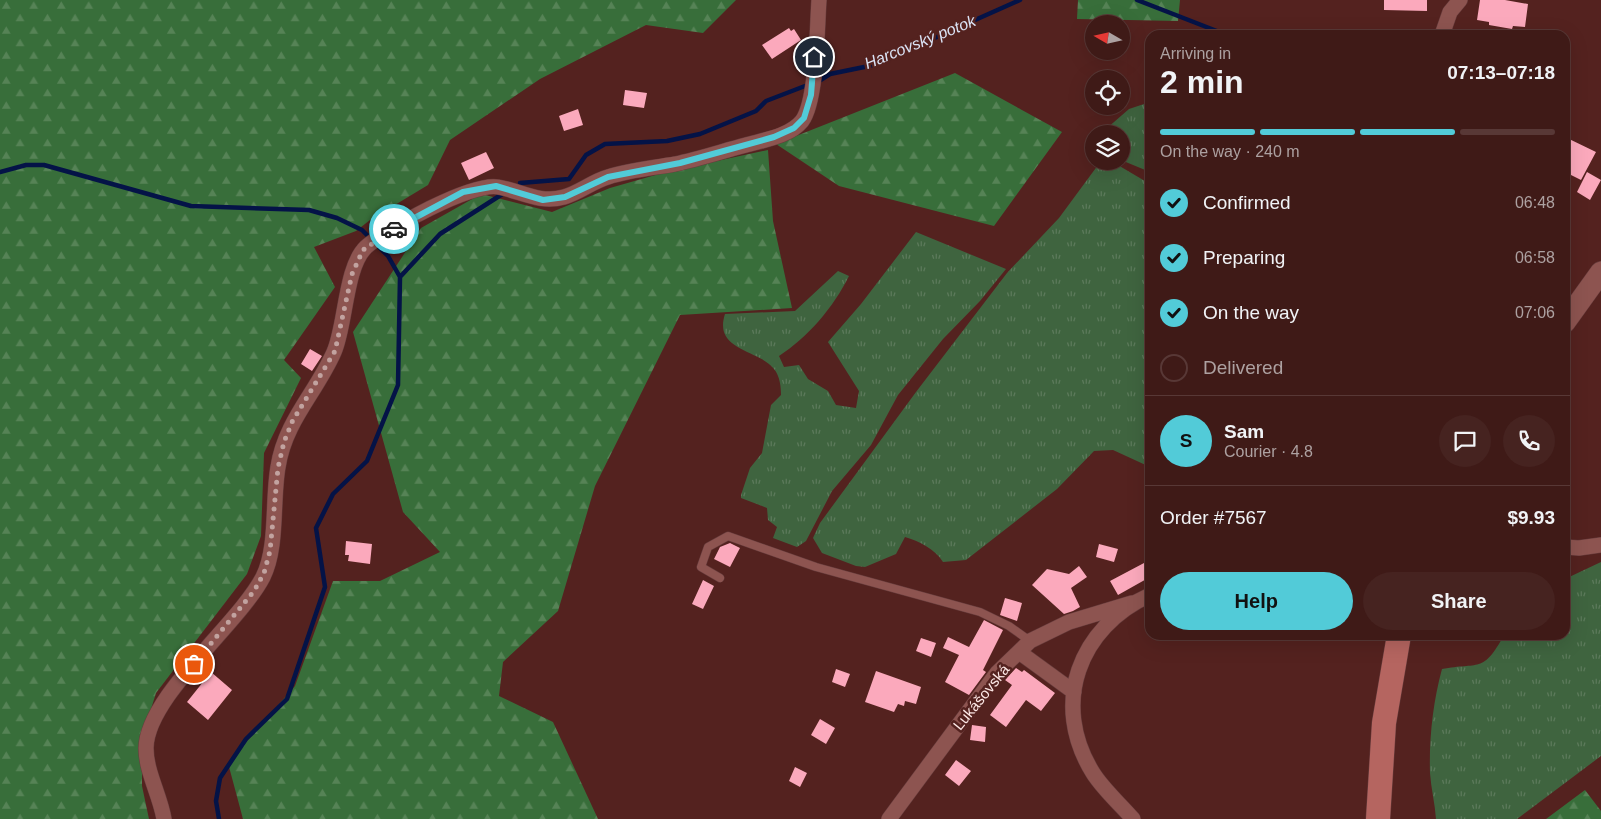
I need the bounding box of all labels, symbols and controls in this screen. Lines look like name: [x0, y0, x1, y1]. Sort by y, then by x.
water label: Harcovský potok: [862, 12, 979, 72]
north arrow: [1085, 15, 1130, 60]
map controls: [1085, 15, 1130, 170]
pin: [793, 36, 835, 78]
icon: home: [800, 43, 828, 71]
text: Arriving in: [1160, 45, 1231, 62]
text: 07:13–07:18: [1447, 62, 1555, 83]
text: 2 min: [1160, 64, 1244, 100]
button: locate: [1085, 70, 1130, 115]
button: layers: [1085, 125, 1130, 170]
text: On the way · 240 m: [1160, 143, 1300, 160]
icon: check: [1160, 189, 1188, 217]
text: Confirmed: [1203, 192, 1291, 213]
text: 06:48: [1515, 194, 1555, 211]
courier: [369, 204, 419, 254]
icon: car: [380, 215, 408, 243]
icon: check: [1160, 244, 1188, 272]
text: Preparing: [1203, 247, 1285, 268]
text: 06:58: [1515, 249, 1555, 266]
icon: check: [1160, 299, 1188, 327]
text: On the way: [1203, 302, 1299, 323]
text: 07:06: [1515, 304, 1555, 321]
text: Delivered: [1203, 357, 1283, 378]
button: chat: [1439, 415, 1491, 467]
button: phone: [1503, 415, 1555, 467]
text: Sam: [1224, 421, 1264, 442]
text: S: [1180, 430, 1192, 451]
text: Courier · 4.8: [1224, 443, 1313, 460]
text: Order #7567: [1160, 507, 1267, 528]
text: $9.93: [1507, 507, 1555, 528]
button: Help: [1160, 572, 1353, 630]
button: Share: [1363, 572, 1555, 630]
pin: [173, 643, 215, 685]
icon: bag: [180, 650, 208, 678]
street label: Lukášovská: [949, 660, 1013, 733]

